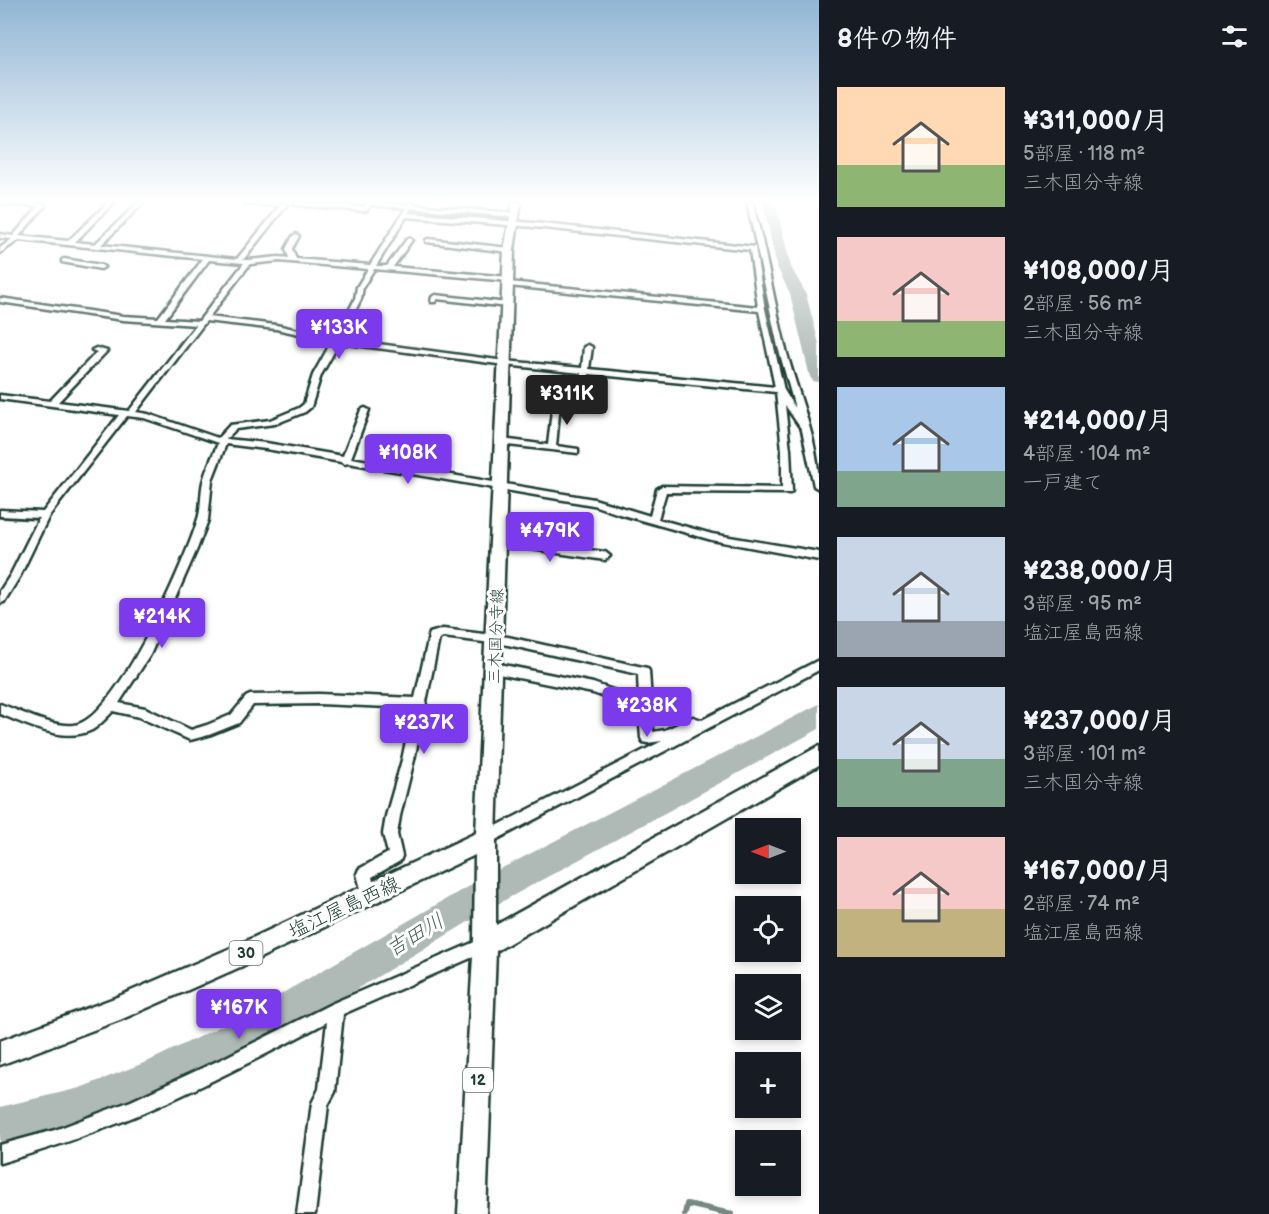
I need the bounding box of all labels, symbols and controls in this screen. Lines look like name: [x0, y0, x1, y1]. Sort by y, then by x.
icon: filters: [1218, 20, 1251, 53]
text: 8件の物件: [837, 24, 957, 55]
text: ¥311,000/月: [1023, 106, 1169, 137]
icon: home: [885, 111, 957, 183]
text: 5部屋 · 118 m²: [1023, 142, 1145, 166]
text: 三木国分寺線: [1023, 171, 1143, 195]
text: ¥108,000/月: [1023, 256, 1175, 287]
icon: home: [885, 261, 957, 333]
text: 2部屋 · 56 m²: [1023, 292, 1142, 316]
pin: ¥133K: [297, 309, 381, 360]
text: ¥133K: [310, 316, 368, 340]
text: 三木国分寺線: [1023, 321, 1143, 345]
pin: ¥311K: [525, 375, 609, 426]
text: ¥311K: [540, 382, 594, 406]
text: ¥214,000/月: [1023, 406, 1173, 437]
icon: home: [885, 411, 957, 483]
pin: ¥108K: [366, 434, 450, 485]
text: ¥108K: [379, 441, 437, 465]
text: 4部屋 · 104 m²: [1023, 442, 1151, 466]
text: 一戸建て: [1023, 471, 1103, 495]
pin: ¥479K: [508, 512, 592, 563]
text: ¥479K: [520, 519, 580, 543]
text: ¥238,000/月: [1023, 556, 1178, 587]
icon: home: [885, 561, 957, 633]
street label: 三木国分寺線: [485, 588, 508, 684]
text: 3部屋 · 95 m²: [1023, 592, 1142, 616]
pin: ¥214K: [120, 598, 204, 649]
text: ¥214K: [133, 605, 191, 629]
text: 塩江屋島西線: [1023, 621, 1143, 645]
pin: ¥238K: [605, 687, 689, 738]
text: ¥238K: [616, 694, 678, 718]
pin: ¥237K: [382, 704, 466, 755]
text: ¥237,000/月: [1023, 706, 1176, 737]
text: ¥237K: [394, 711, 454, 735]
icon: home: [885, 711, 957, 783]
text: 3部屋 · 101 m²: [1023, 742, 1146, 766]
text: 三木国分寺線: [1023, 771, 1143, 795]
north arrow: [735, 818, 801, 884]
map controls: [735, 818, 801, 1196]
text: ¥167,000/月: [1023, 856, 1173, 887]
icon: home: [885, 861, 957, 933]
street label: 塩江屋島西線: [285, 872, 404, 944]
text: 2部屋 · 74 m²: [1023, 892, 1140, 916]
button: locate: [735, 896, 801, 962]
water label: 吉田川: [382, 908, 449, 962]
text: 塩江屋島西線: [1023, 921, 1143, 945]
road number: 30: [230, 941, 262, 965]
button: layers: [735, 974, 801, 1040]
pin: ¥167K: [197, 989, 281, 1040]
text: ¥167K: [210, 996, 268, 1020]
button: +: [735, 1052, 801, 1118]
road number: 12: [463, 1068, 493, 1092]
button: −: [735, 1130, 801, 1196]

